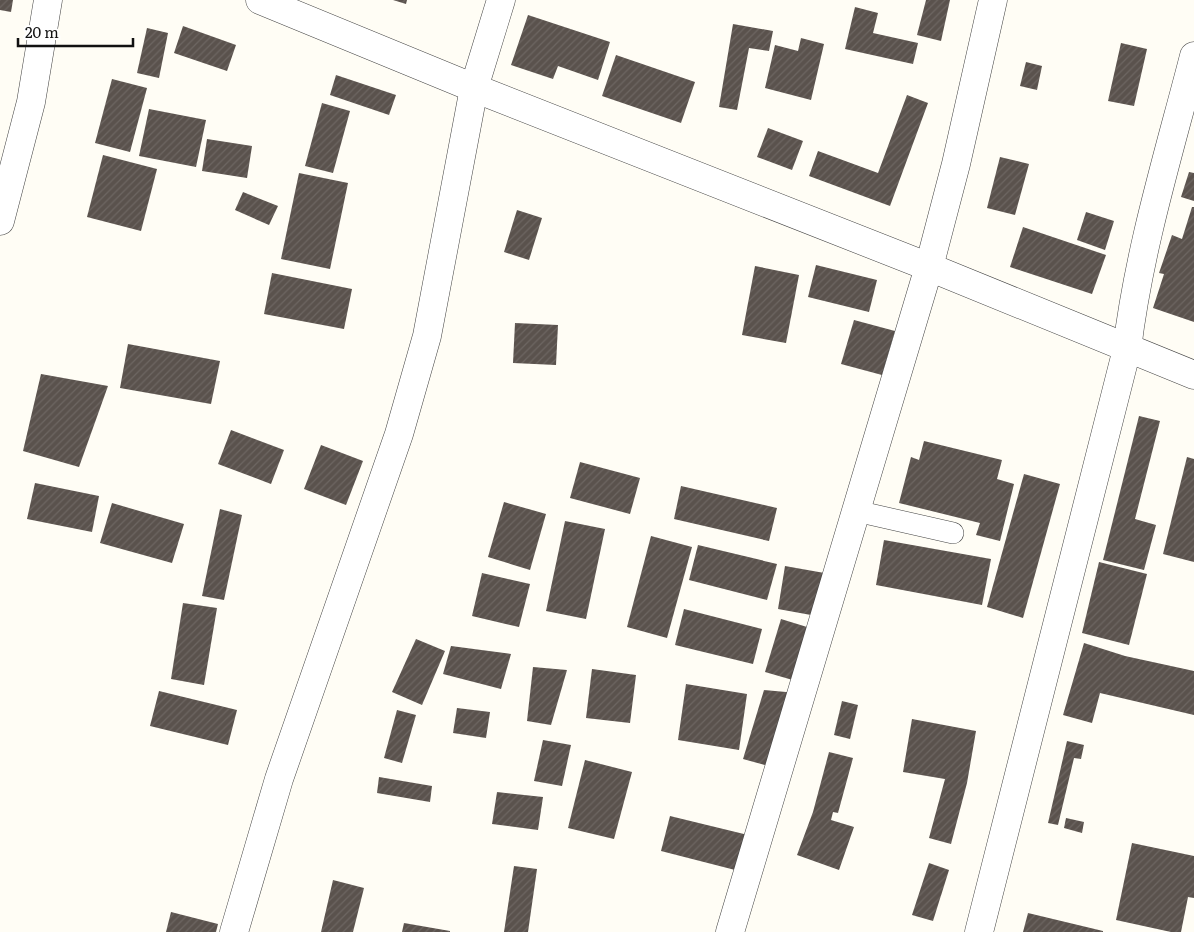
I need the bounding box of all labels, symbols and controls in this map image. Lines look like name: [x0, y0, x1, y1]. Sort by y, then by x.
scale bar: [18, 15, 132, 47]
text: 20 m: [25, 20, 59, 43]

